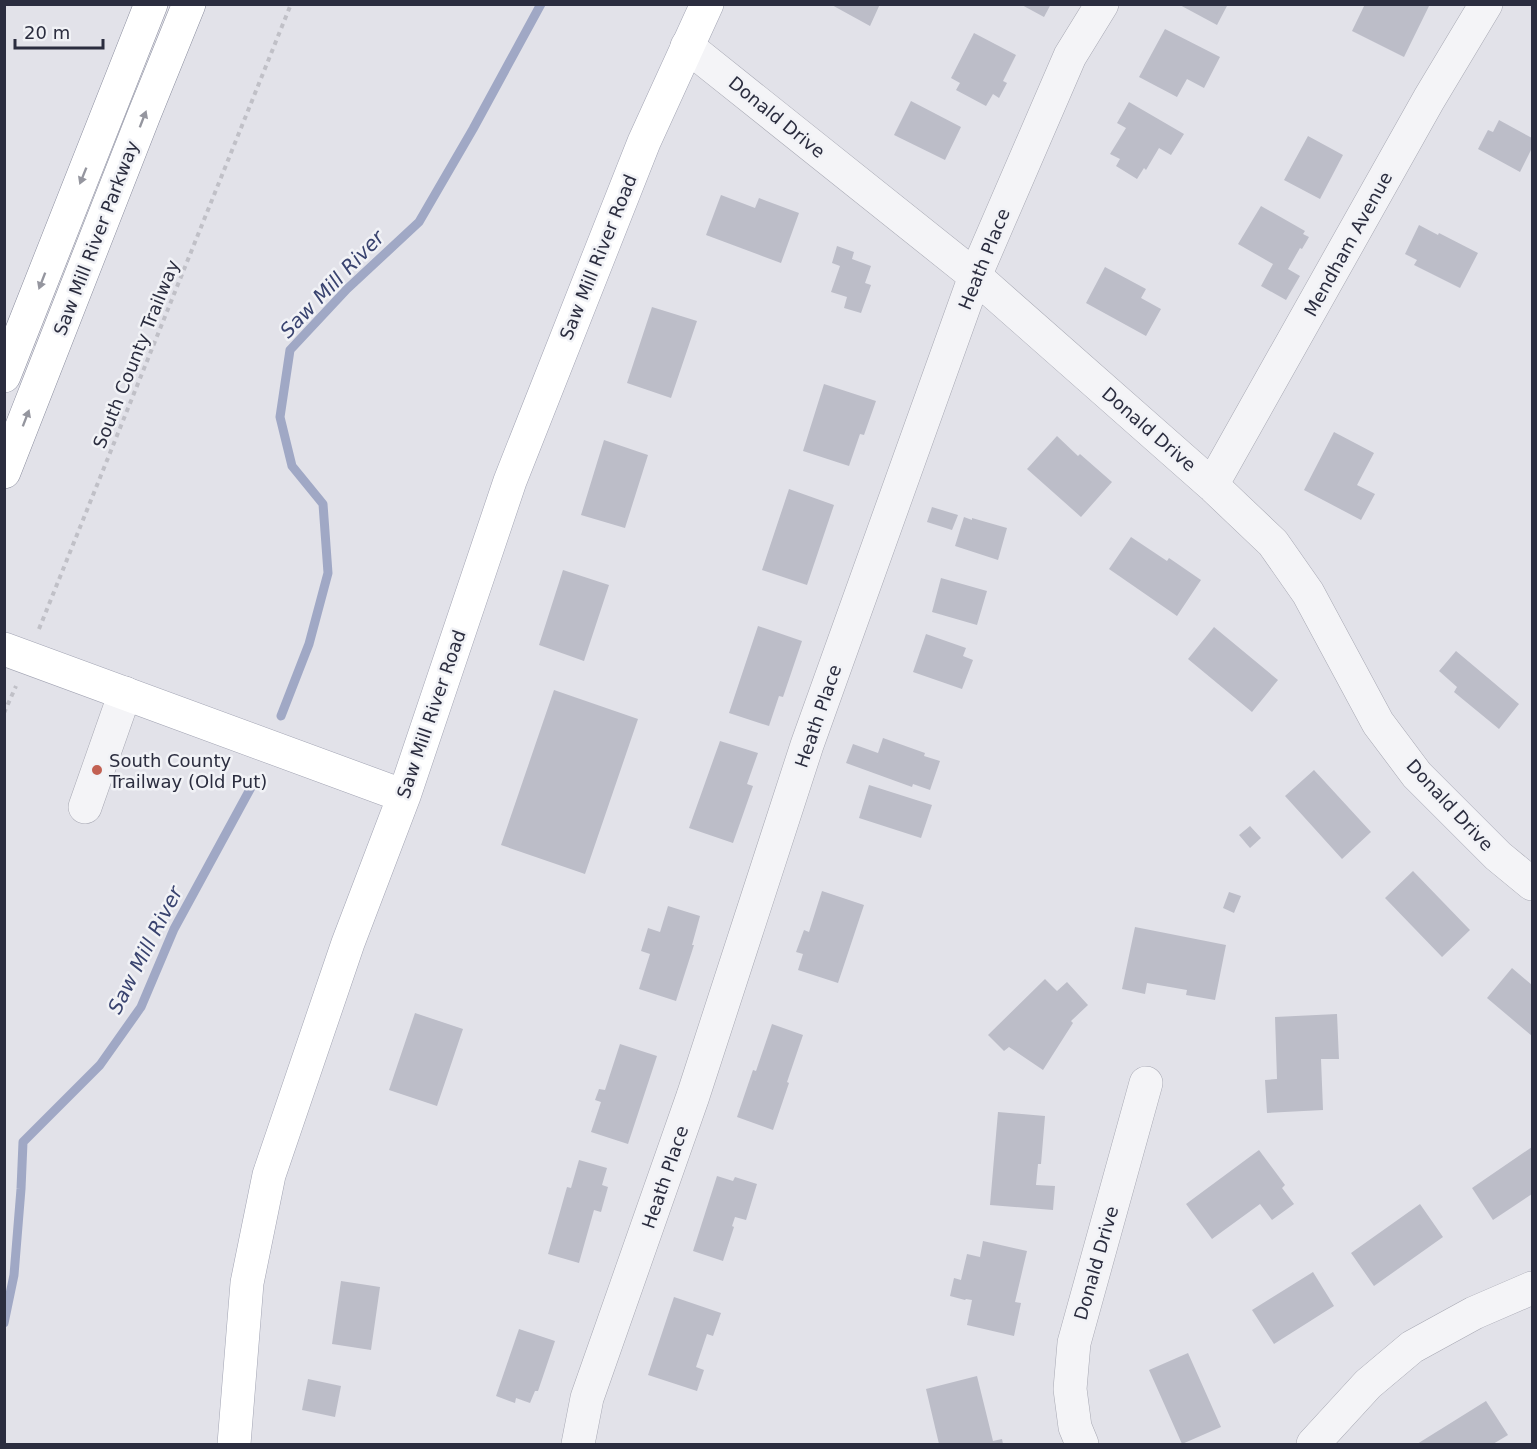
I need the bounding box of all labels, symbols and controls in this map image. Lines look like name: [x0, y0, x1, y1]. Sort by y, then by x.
scale bar: [15, 12, 104, 50]
text: 20 m: [24, 22, 70, 43]
street label: Donald Drive: [725, 72, 829, 162]
one-way arrow: [139, 110, 148, 128]
street label: Saw Mill River Parkway: [49, 137, 143, 338]
one-way arrow: [78, 167, 87, 185]
street label: Mendham Avenue: [1300, 168, 1396, 320]
street label: Saw Mill River Road: [555, 171, 641, 343]
street label: Heath Place: [954, 205, 1014, 313]
water label: Saw Mill River: [275, 224, 390, 343]
street label: South County Trailway: [89, 257, 184, 451]
one-way arrow: [36, 272, 46, 290]
street label: Donald Drive: [1098, 383, 1200, 475]
one-way arrow: [22, 409, 31, 427]
street label: Saw Mill River Road: [392, 627, 470, 801]
street label: Heath Place: [791, 662, 845, 770]
place label: South County Trailway (Old Put): [108, 750, 267, 792]
street label: Donald Drive: [1402, 755, 1498, 855]
marker: South County Trailway (Old Put): [90, 763, 104, 777]
water label: Saw Mill River: [103, 881, 188, 1018]
street label: Heath Place: [638, 1123, 692, 1231]
street label: Donald Drive: [1070, 1204, 1122, 1322]

